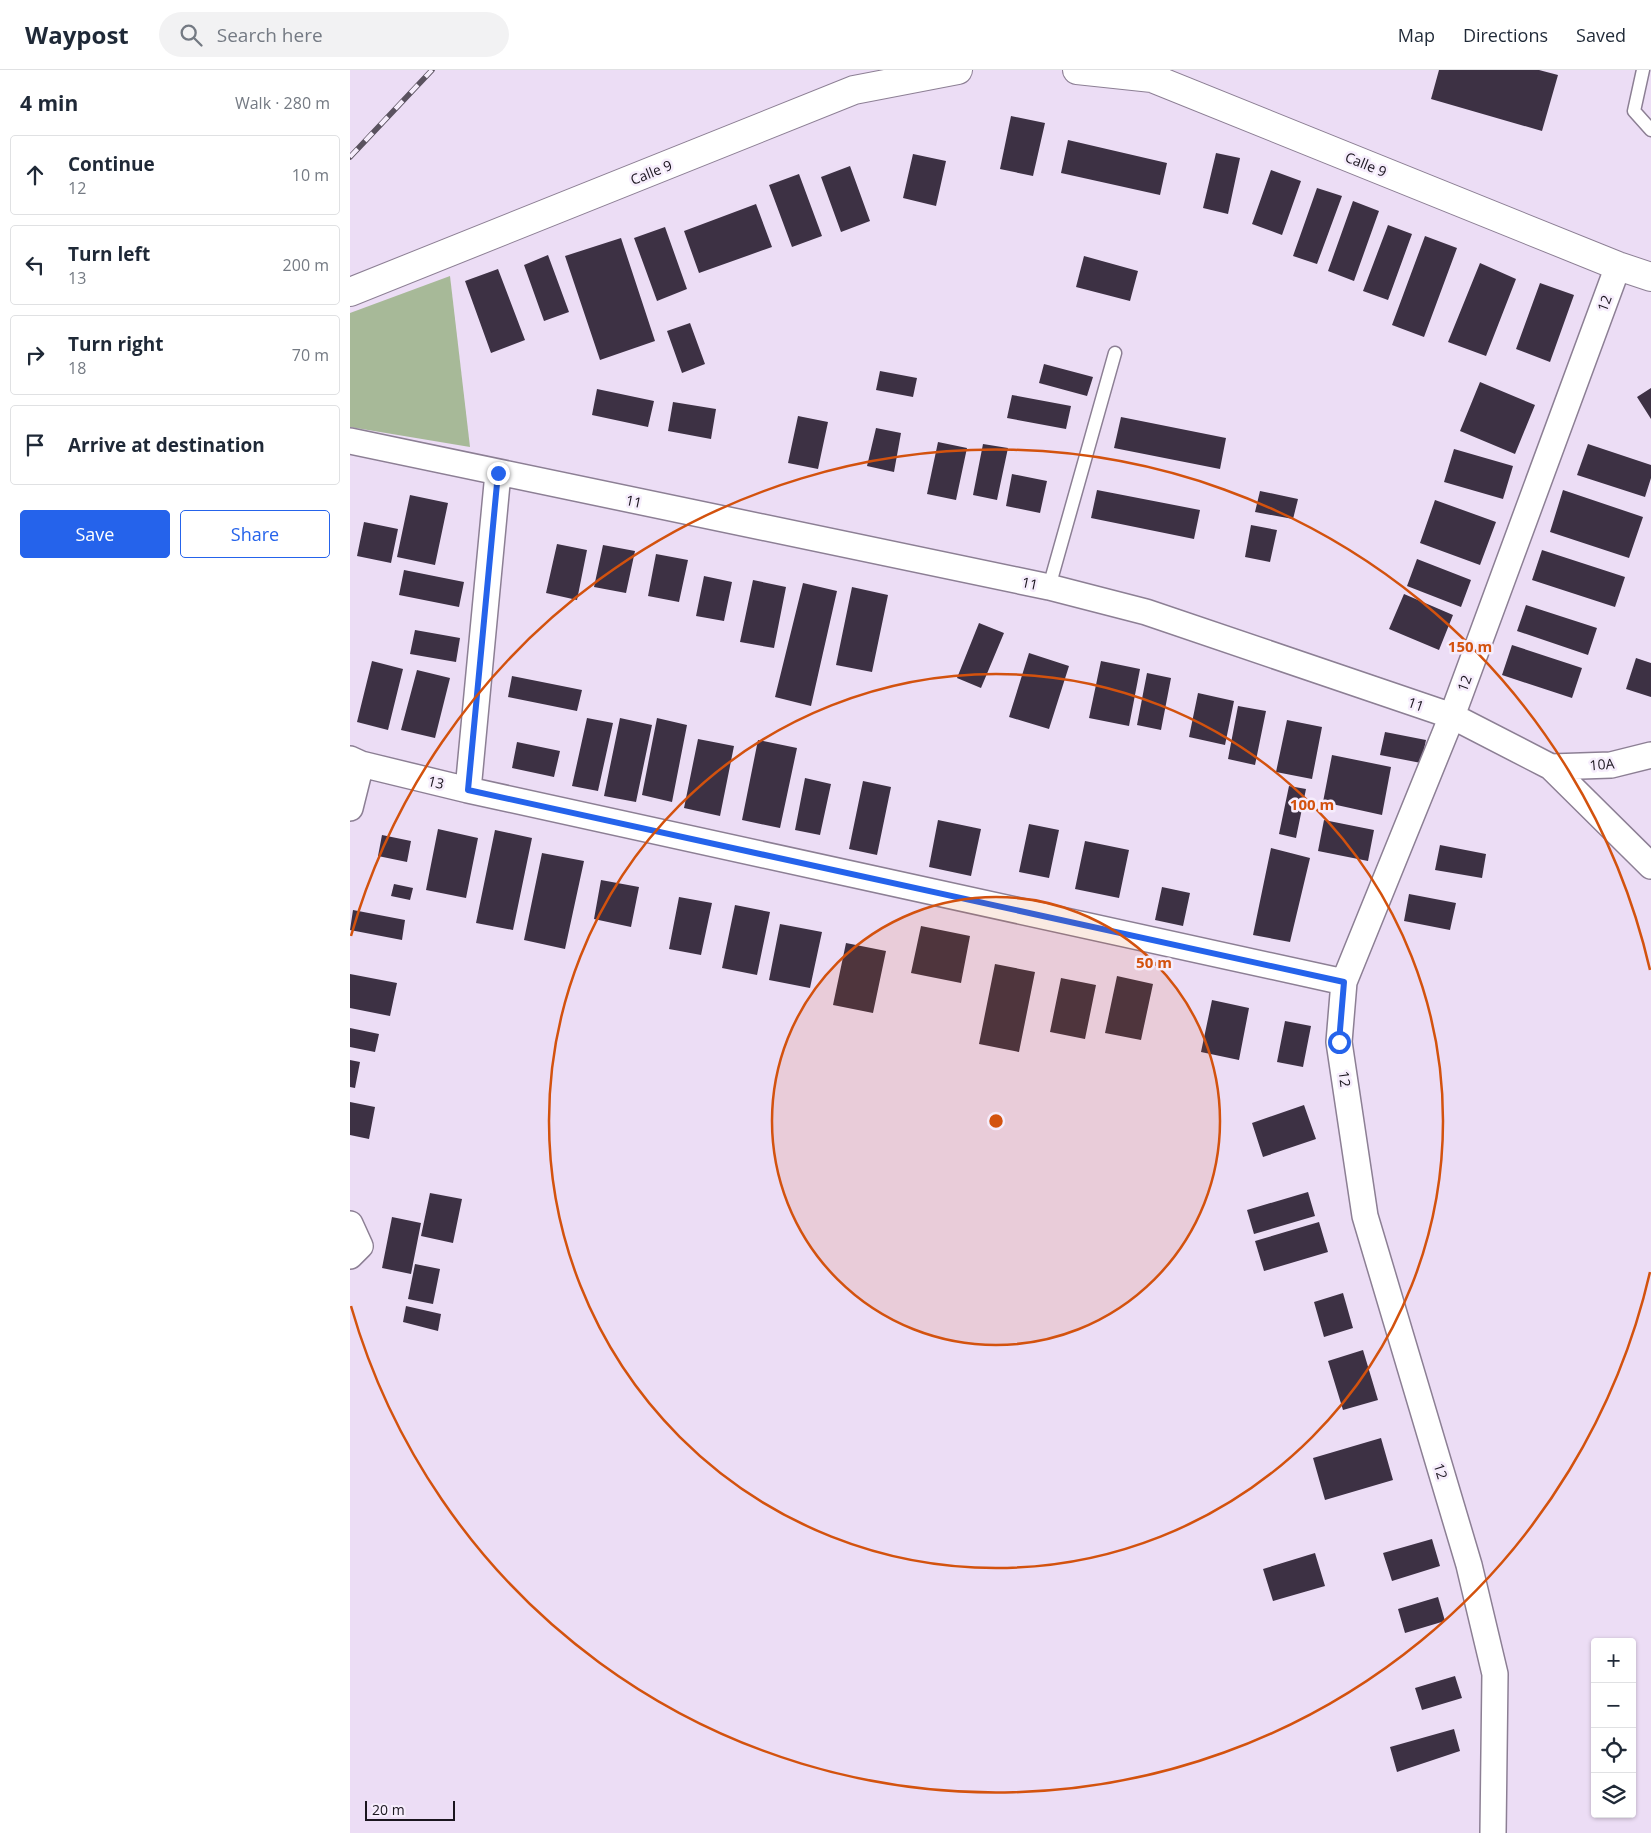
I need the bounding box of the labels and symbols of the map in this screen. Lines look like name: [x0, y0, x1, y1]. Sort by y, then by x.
street label: Calle 9: [1342, 147, 1390, 181]
street label: Calle 9: [627, 155, 675, 189]
street label: 12: [1592, 292, 1616, 314]
route end: [487, 462, 510, 485]
street label: 11: [624, 490, 644, 512]
street label: 11: [1020, 572, 1040, 594]
text: 150 m: [1448, 636, 1492, 656]
street label: 12: [1452, 672, 1476, 694]
street label: 11: [1405, 692, 1427, 716]
street label: 10A: [1589, 753, 1615, 775]
street label: 13: [426, 771, 446, 793]
text: 100 m: [1290, 794, 1334, 814]
text: 50 m: [1136, 952, 1172, 972]
route start: [1328, 1031, 1351, 1054]
street label: 12: [1334, 1070, 1356, 1088]
centre of rings: [987, 1112, 1005, 1130]
street label: 12: [1430, 1461, 1452, 1481]
scale bar: [365, 1798, 455, 1821]

